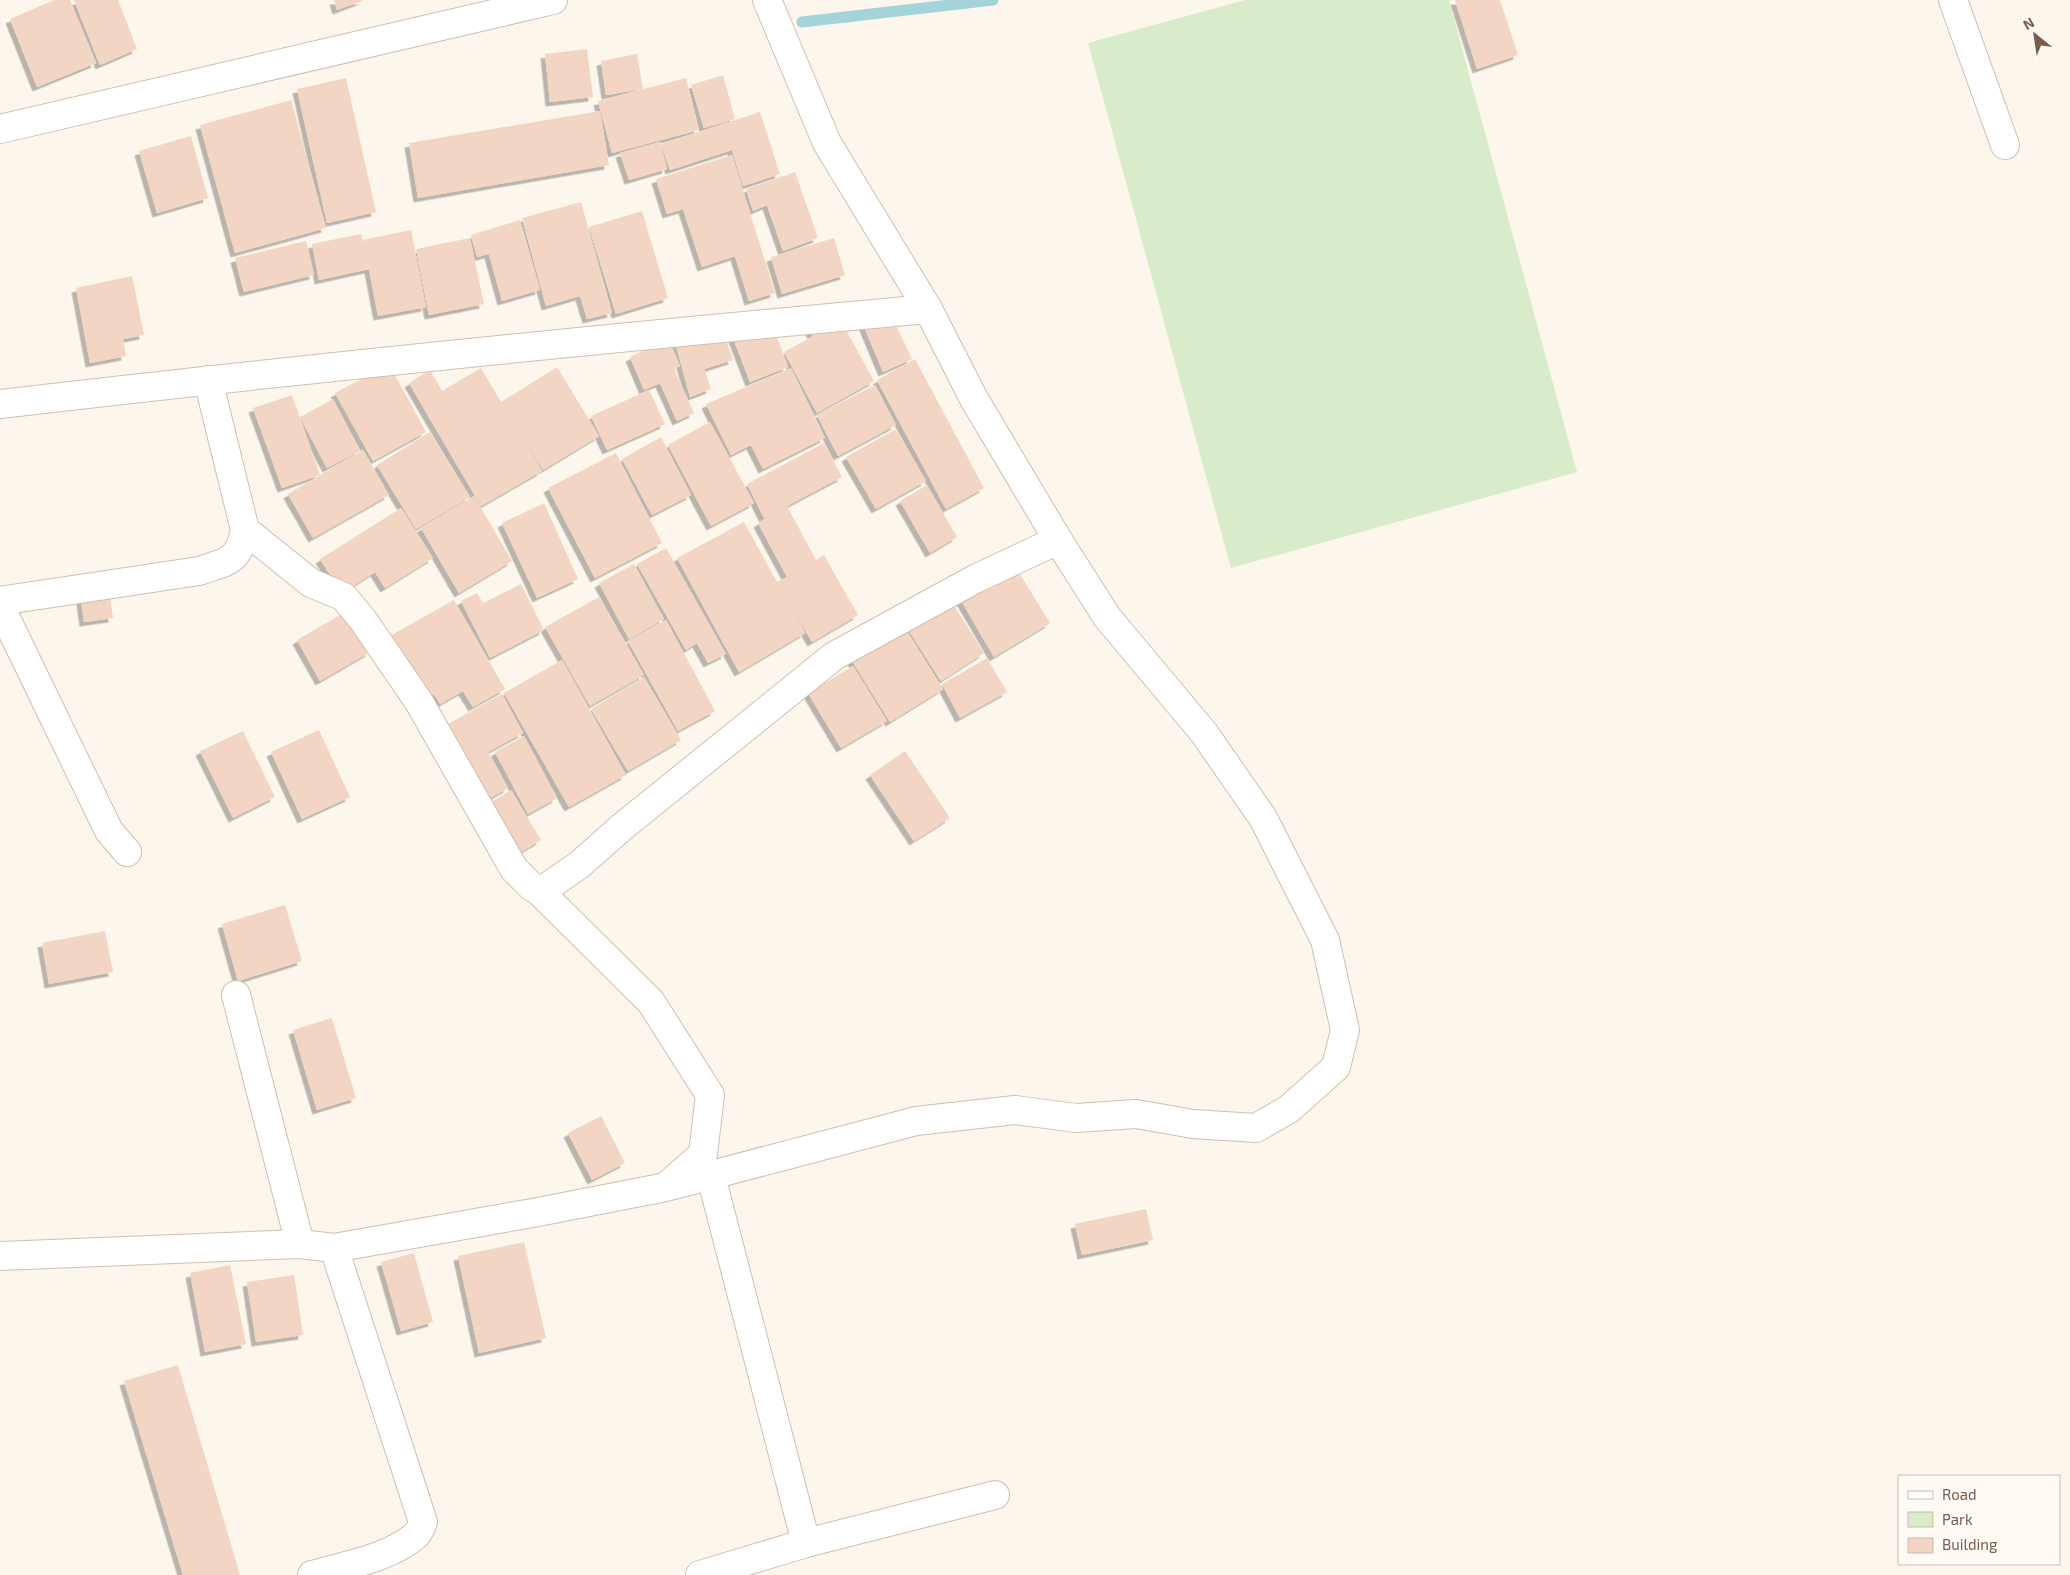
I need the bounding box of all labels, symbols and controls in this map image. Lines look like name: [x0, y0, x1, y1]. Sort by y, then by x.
north arrow: [2010, 10, 2060, 60]
text: N: [2020, 13, 2037, 33]
legend: [1898, 1475, 2060, 1565]
text: Road: [1942, 1485, 1977, 1503]
text: Park: [1942, 1510, 1973, 1528]
text: Building: [1942, 1535, 1998, 1553]

